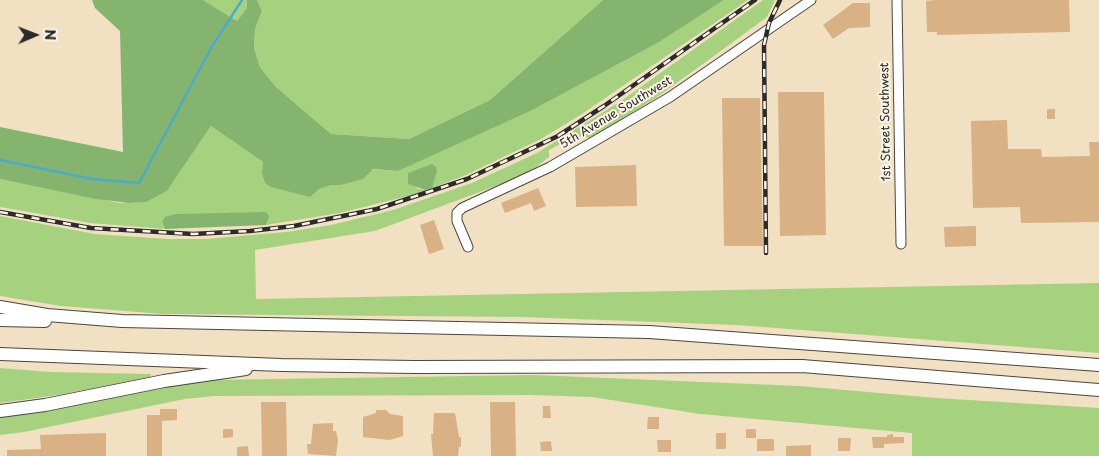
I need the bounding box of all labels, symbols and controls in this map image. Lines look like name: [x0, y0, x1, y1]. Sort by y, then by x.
north arrow: [10, 10, 60, 60]
text: N: [40, 29, 61, 40]
street label: 1st Street Southwest: [878, 62, 894, 182]
street label: 5th Avenue Southwest: [557, 74, 675, 152]

